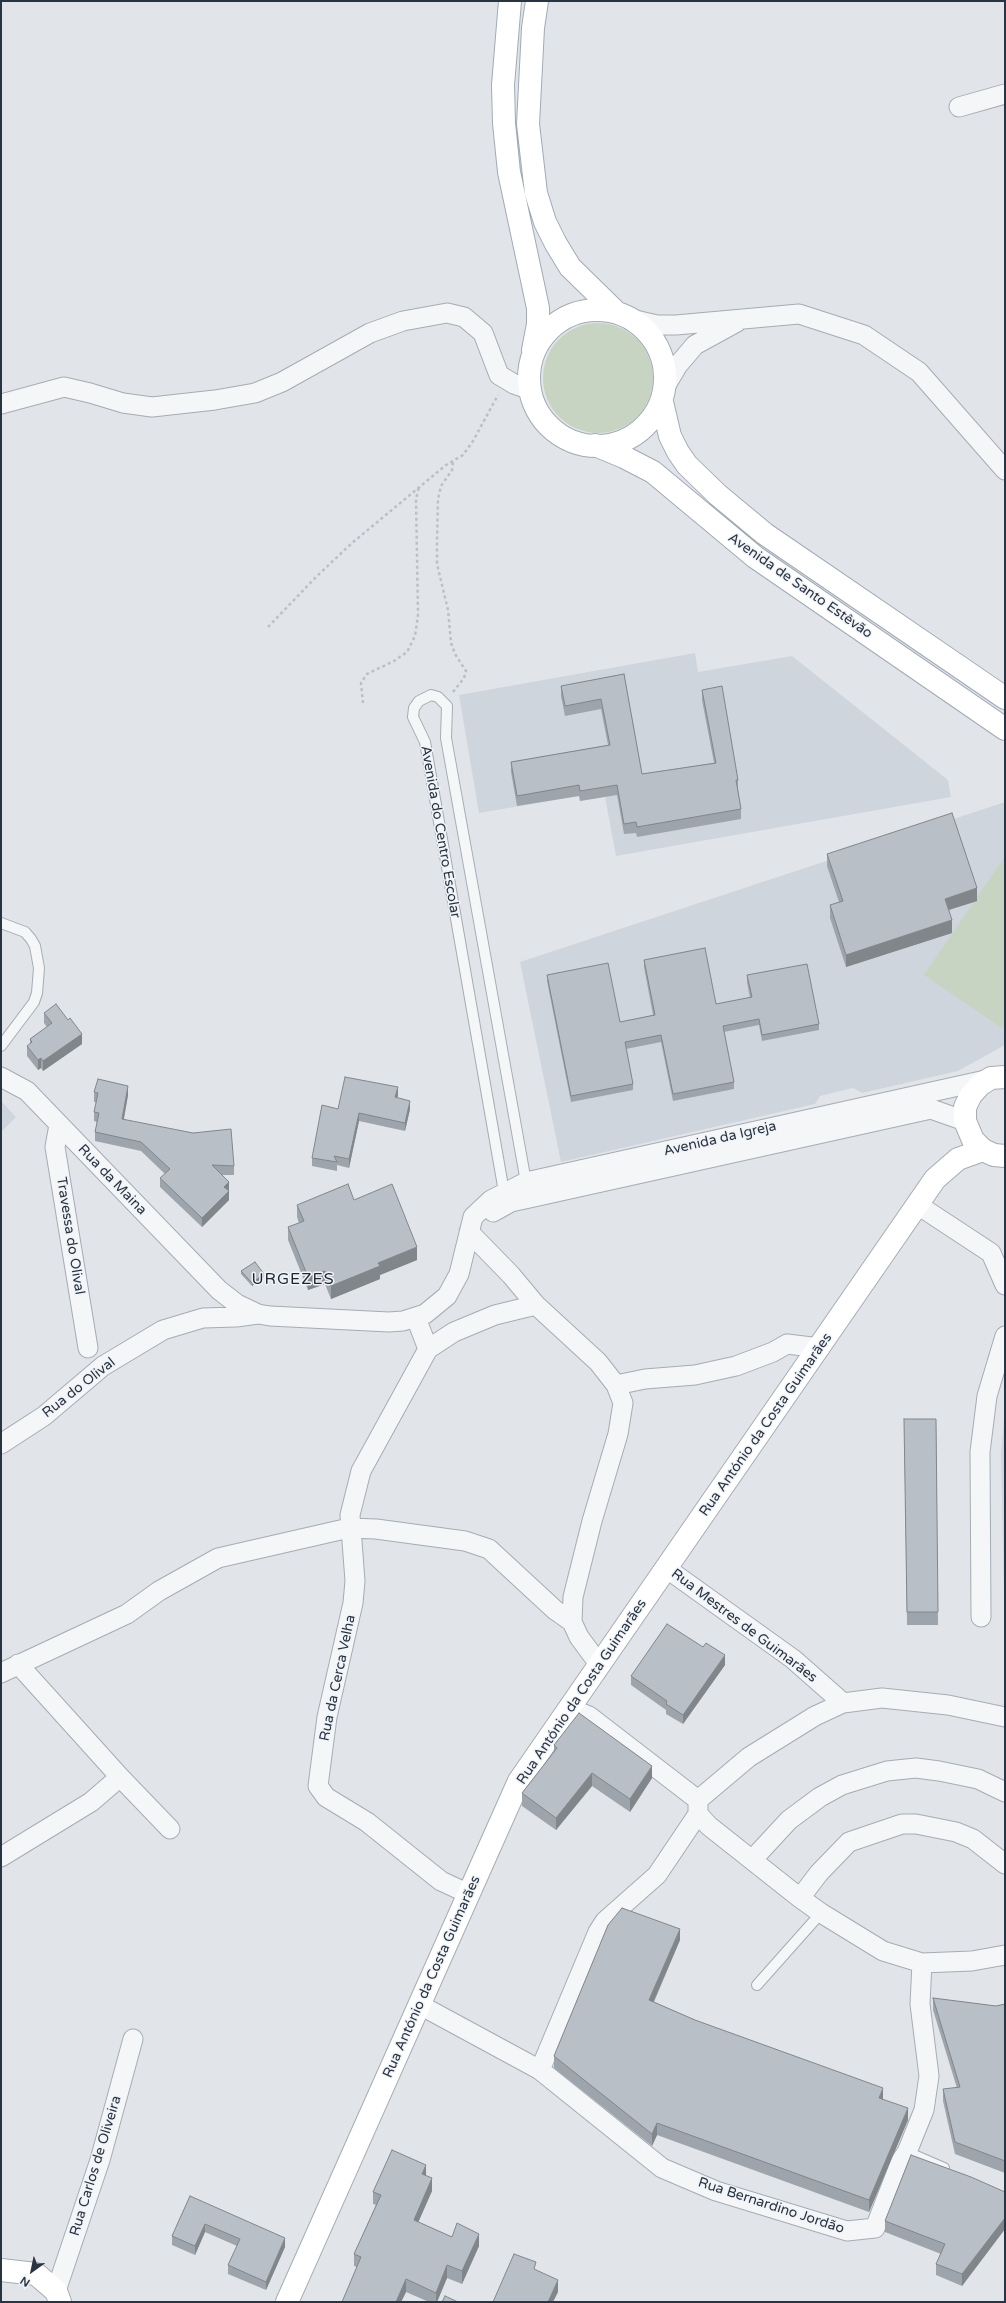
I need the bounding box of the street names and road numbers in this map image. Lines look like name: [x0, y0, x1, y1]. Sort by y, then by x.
street label: Avenida de Santo Estêvão: [725, 530, 875, 642]
street label: Avenida do Centro Escolar: [417, 744, 463, 920]
street label: Avenida da Igreja: [662, 1118, 778, 1160]
street label: Rua da Maina: [74, 1141, 150, 1219]
street label: Travessa do Olival: [52, 1176, 88, 1296]
street label: Rua António da Costa Guimarães: [696, 1330, 836, 1520]
street label: Rua do Olival: [39, 1354, 119, 1422]
street label: Rua Mestres de Guimarães: [668, 1566, 820, 1686]
street label: Rua António da Costa Guimarães: [514, 1596, 650, 1788]
street label: Rua da Cerca Velha: [316, 1613, 360, 1743]
street label: Rua António da Costa Guimarães: [380, 1873, 484, 2081]
street label: Rua Carlos de Oliveira: [67, 2094, 125, 2238]
street label: Rua Bernardino Jordão: [696, 2174, 846, 2238]

